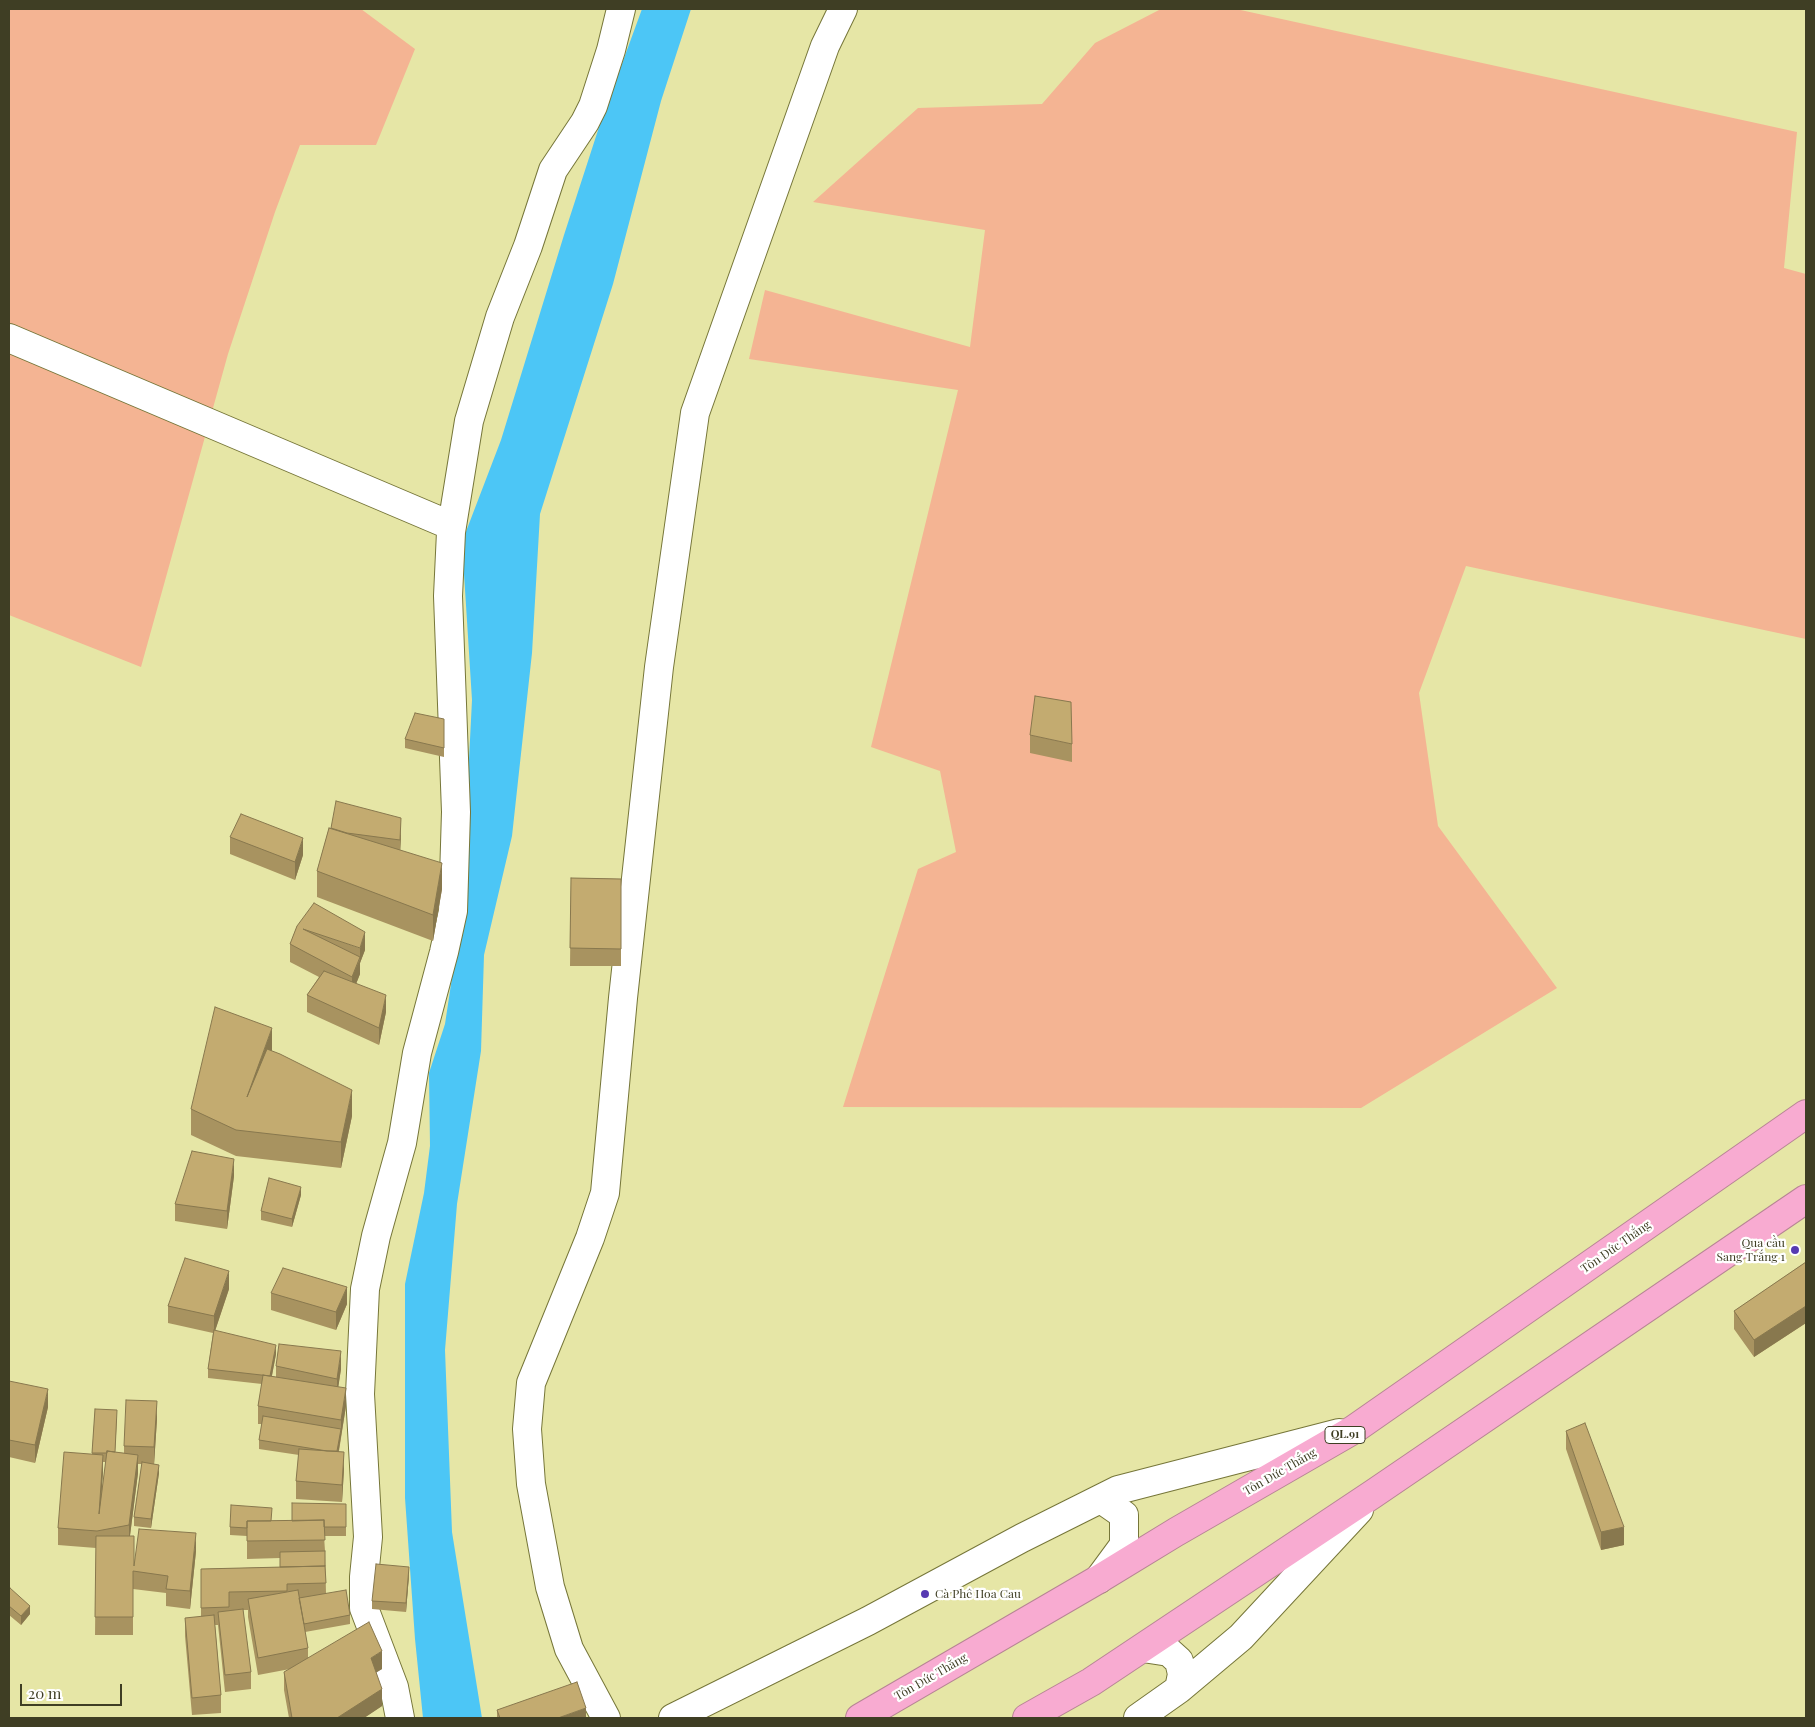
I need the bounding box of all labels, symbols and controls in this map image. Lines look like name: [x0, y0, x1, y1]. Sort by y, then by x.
street label: Tôn Đức Thắng: [1578, 1218, 1654, 1276]
place label: Qua cầu Sang Trắng 1: [1717, 1236, 1785, 1264]
marker: Qua cầu Sang Trắng 1: [1789, 1244, 1801, 1256]
road number: QL.91: [1325, 1426, 1365, 1444]
street label: Tôn Đức Thắng: [1241, 1445, 1319, 1499]
place label: Cà Phê Hoa Cau: [935, 1587, 1021, 1601]
marker: Cà Phê Hoa Cau: [919, 1588, 931, 1600]
street label: Tôn Đức Thắng: [892, 1650, 970, 1704]
scale bar: [22, 1674, 125, 1706]
text: 20 m: [28, 1683, 61, 1703]

